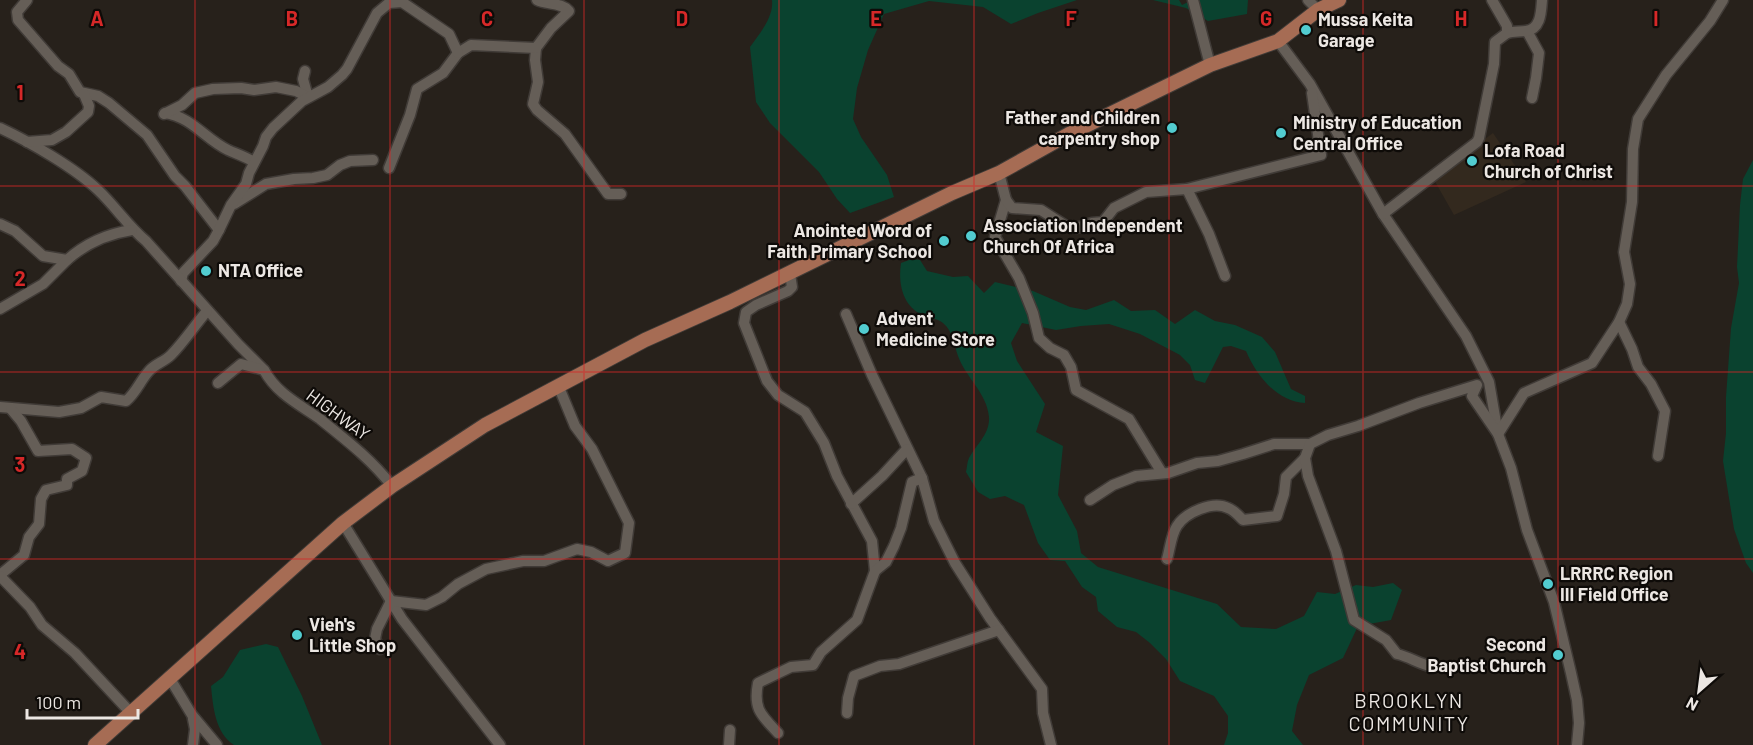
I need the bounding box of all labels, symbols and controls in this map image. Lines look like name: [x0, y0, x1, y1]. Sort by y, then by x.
text: A: [90, 6, 104, 30]
text: B: [286, 6, 298, 30]
text: C: [481, 6, 493, 30]
text: D: [676, 6, 688, 30]
text: E: [870, 6, 882, 30]
text: F: [1065, 6, 1077, 30]
text: G: [1260, 6, 1272, 30]
text: H: [1455, 6, 1467, 30]
text: I: [1653, 6, 1659, 30]
place label: Mussa Keita Garage: [1318, 8, 1413, 51]
marker: Mussa Keita Garage: [1299, 23, 1313, 37]
text: 1: [16, 80, 24, 104]
place label: Father and Children carpentry shop: [1005, 106, 1160, 149]
place label: Ministry of Education Central Office: [1293, 111, 1462, 154]
marker: Father and Children carpentry shop: [1165, 121, 1179, 135]
marker: Ministry of Education Central Office: [1274, 126, 1288, 140]
place label: Lofa Road Church of Christ: [1484, 139, 1613, 182]
marker: Lofa Road Church of Christ: [1465, 154, 1479, 168]
place label: Association Independent Church Of Africa: [983, 214, 1183, 257]
place label: Anointed Word of Faith Primary School: [767, 219, 932, 262]
marker: Association Independent Church Of Africa: [964, 229, 978, 243]
marker: Anointed Word of Faith Primary School: [937, 234, 951, 248]
place label: NTA Office: [218, 259, 303, 281]
marker: NTA Office: [199, 264, 213, 278]
text: 2: [14, 266, 26, 290]
place label: Advent Medicine Store: [876, 307, 995, 350]
marker: Advent Medicine Store: [857, 322, 871, 336]
street label: HIGHWAY: [303, 384, 375, 445]
text: 3: [15, 452, 25, 476]
place label: LRRRC Region III Field Office: [1560, 562, 1673, 605]
marker: LRRRC Region III Field Office: [1541, 577, 1555, 591]
place label: Vieh's Little Shop: [309, 613, 396, 656]
marker: Vieh's Little Shop: [290, 628, 304, 642]
place label: Second Baptist Church: [1428, 633, 1546, 676]
text: 4: [14, 639, 26, 663]
marker: Second Baptist Church: [1551, 648, 1565, 662]
north arrow: [1669, 661, 1729, 721]
scale bar: [27, 682, 138, 720]
district label: BROOKLYN COMMUNITY: [1348, 688, 1470, 735]
text: 100 m: [36, 691, 81, 713]
text: N: [1683, 694, 1701, 716]

